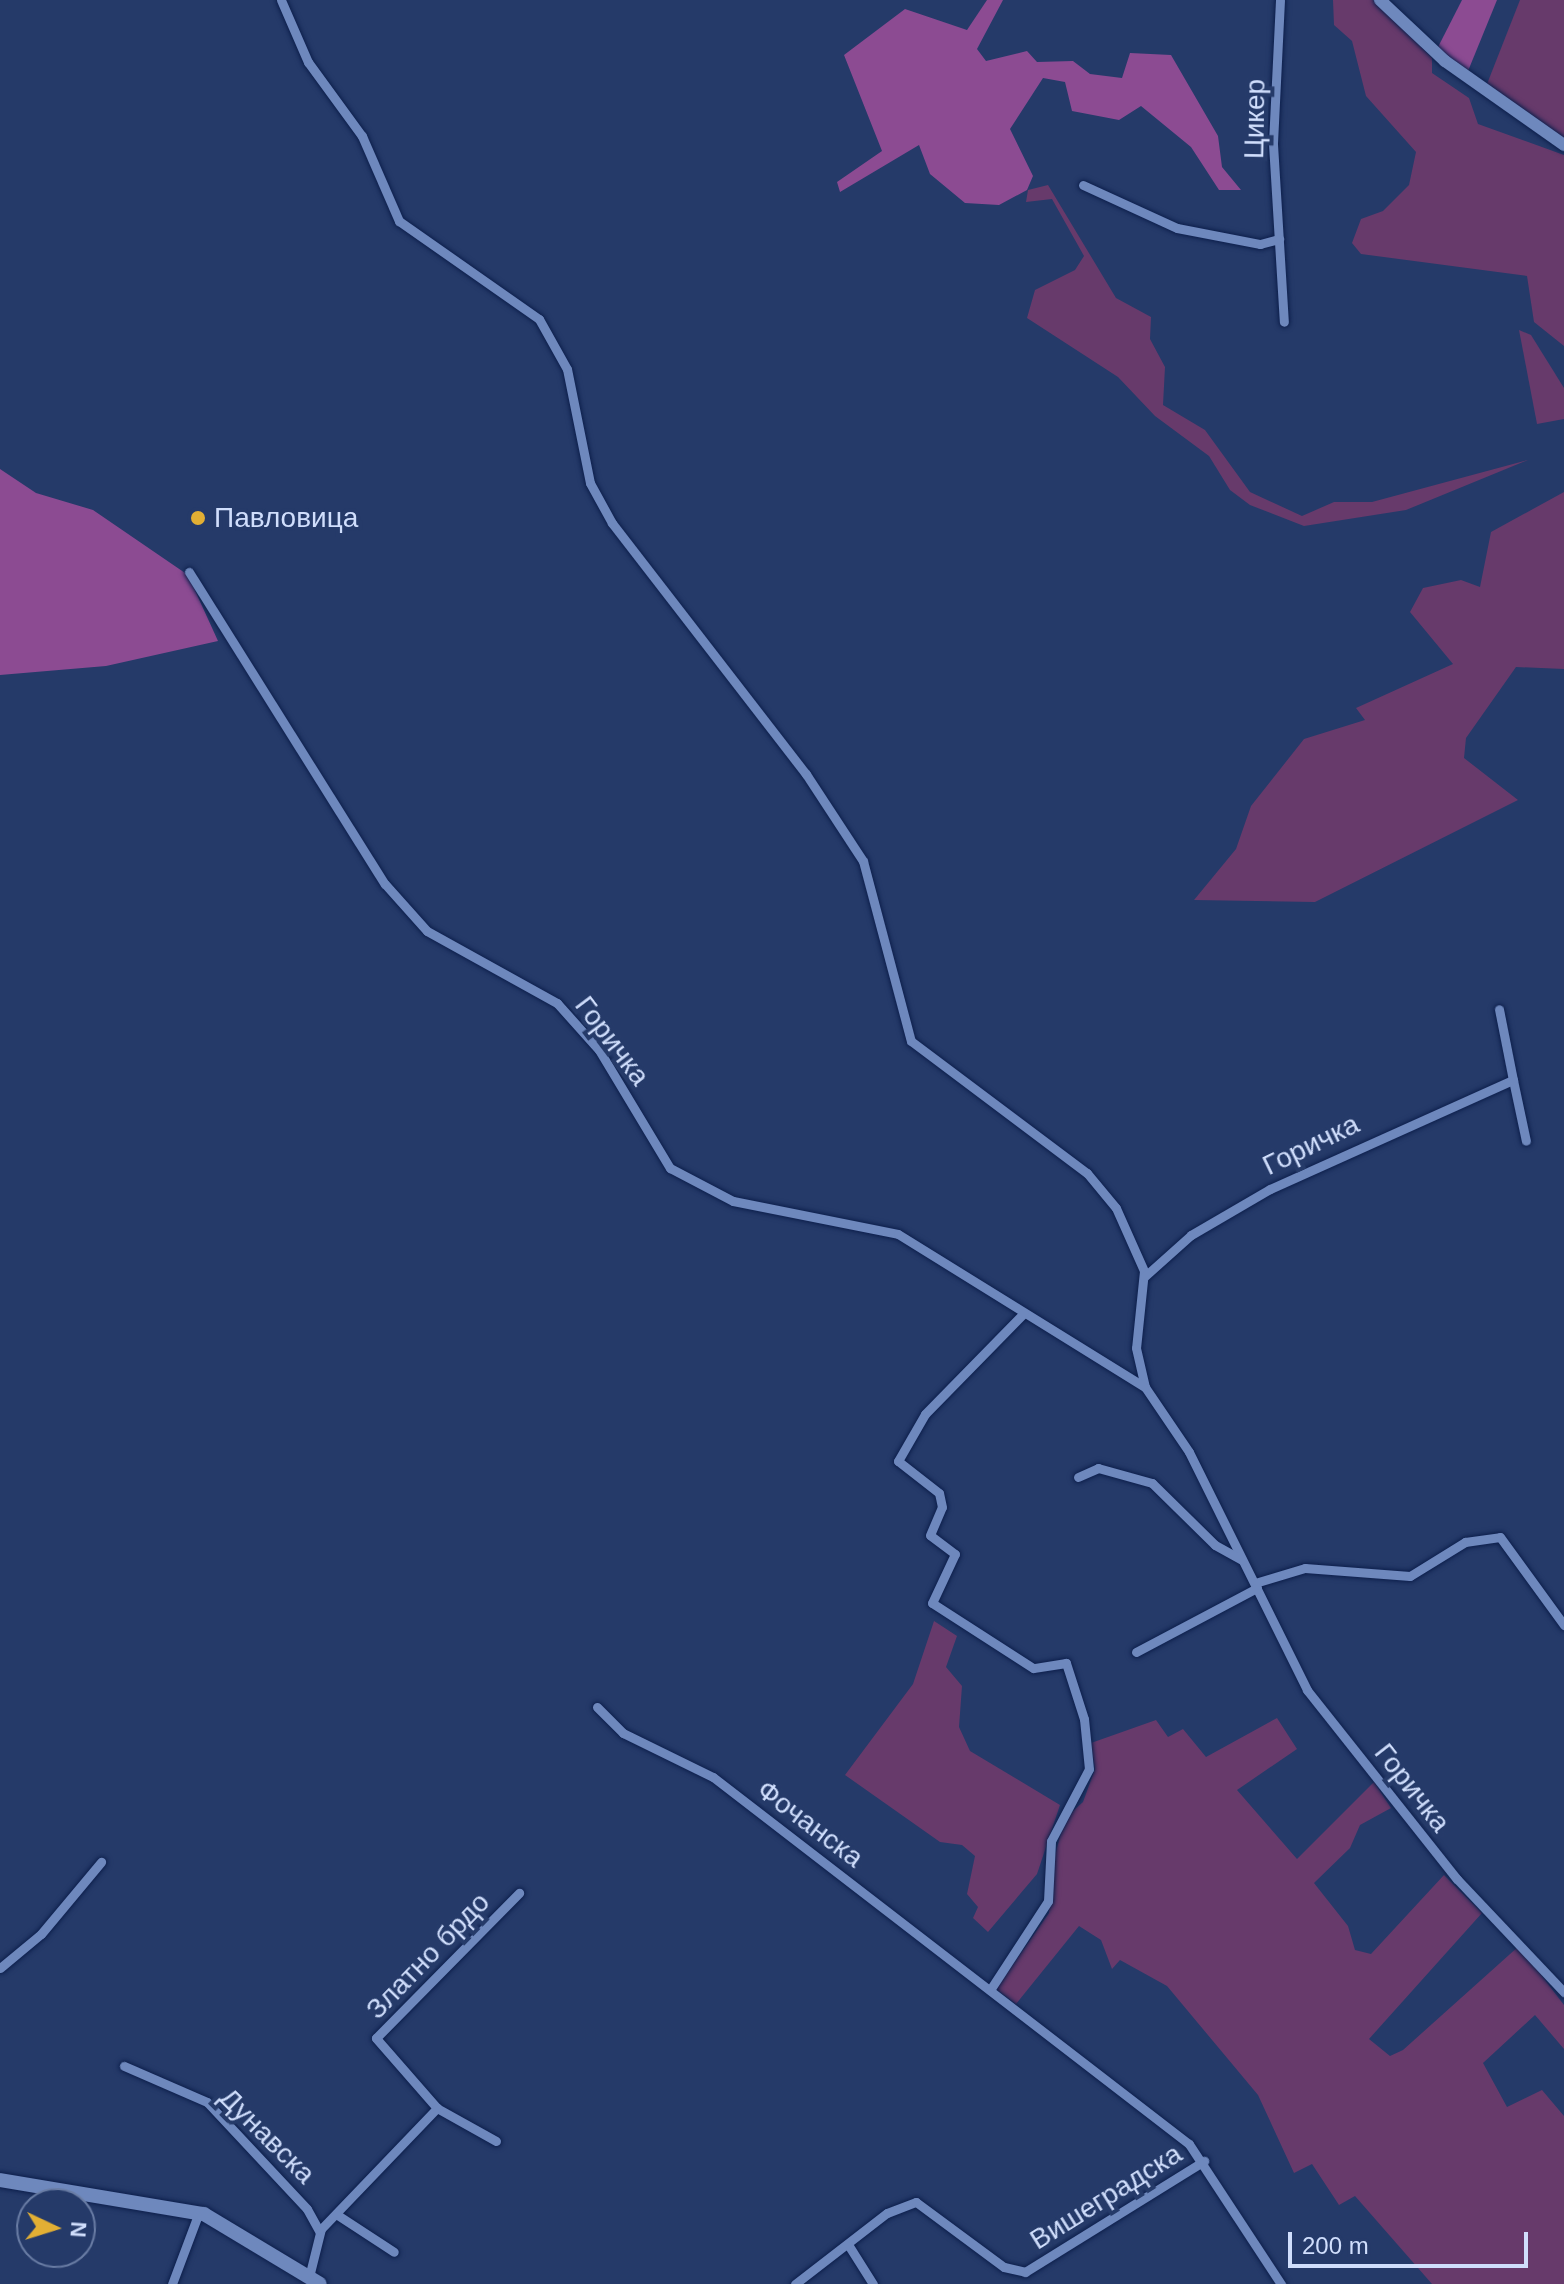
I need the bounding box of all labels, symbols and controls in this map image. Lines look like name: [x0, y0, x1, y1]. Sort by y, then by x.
street label: Цикер: [1238, 79, 1272, 159]
place label: Павловица: [214, 501, 358, 535]
marker: Павловица: [189, 509, 207, 527]
street label: Горичка: [568, 990, 656, 1092]
street label: Горичка: [1257, 1107, 1365, 1183]
street label: Горичка: [1367, 1737, 1457, 1839]
street label: Фочанска: [750, 1773, 870, 1875]
street label: Златно брдо: [359, 1886, 497, 2026]
street label: Дунавска: [212, 2081, 322, 2191]
street label: Вишеградска: [1024, 2137, 1188, 2257]
north arrow: [16, 2188, 96, 2268]
scale bar: [1292, 2216, 1532, 2266]
text: N: [65, 2221, 91, 2238]
text: 200 m: [1302, 2232, 1369, 2259]

